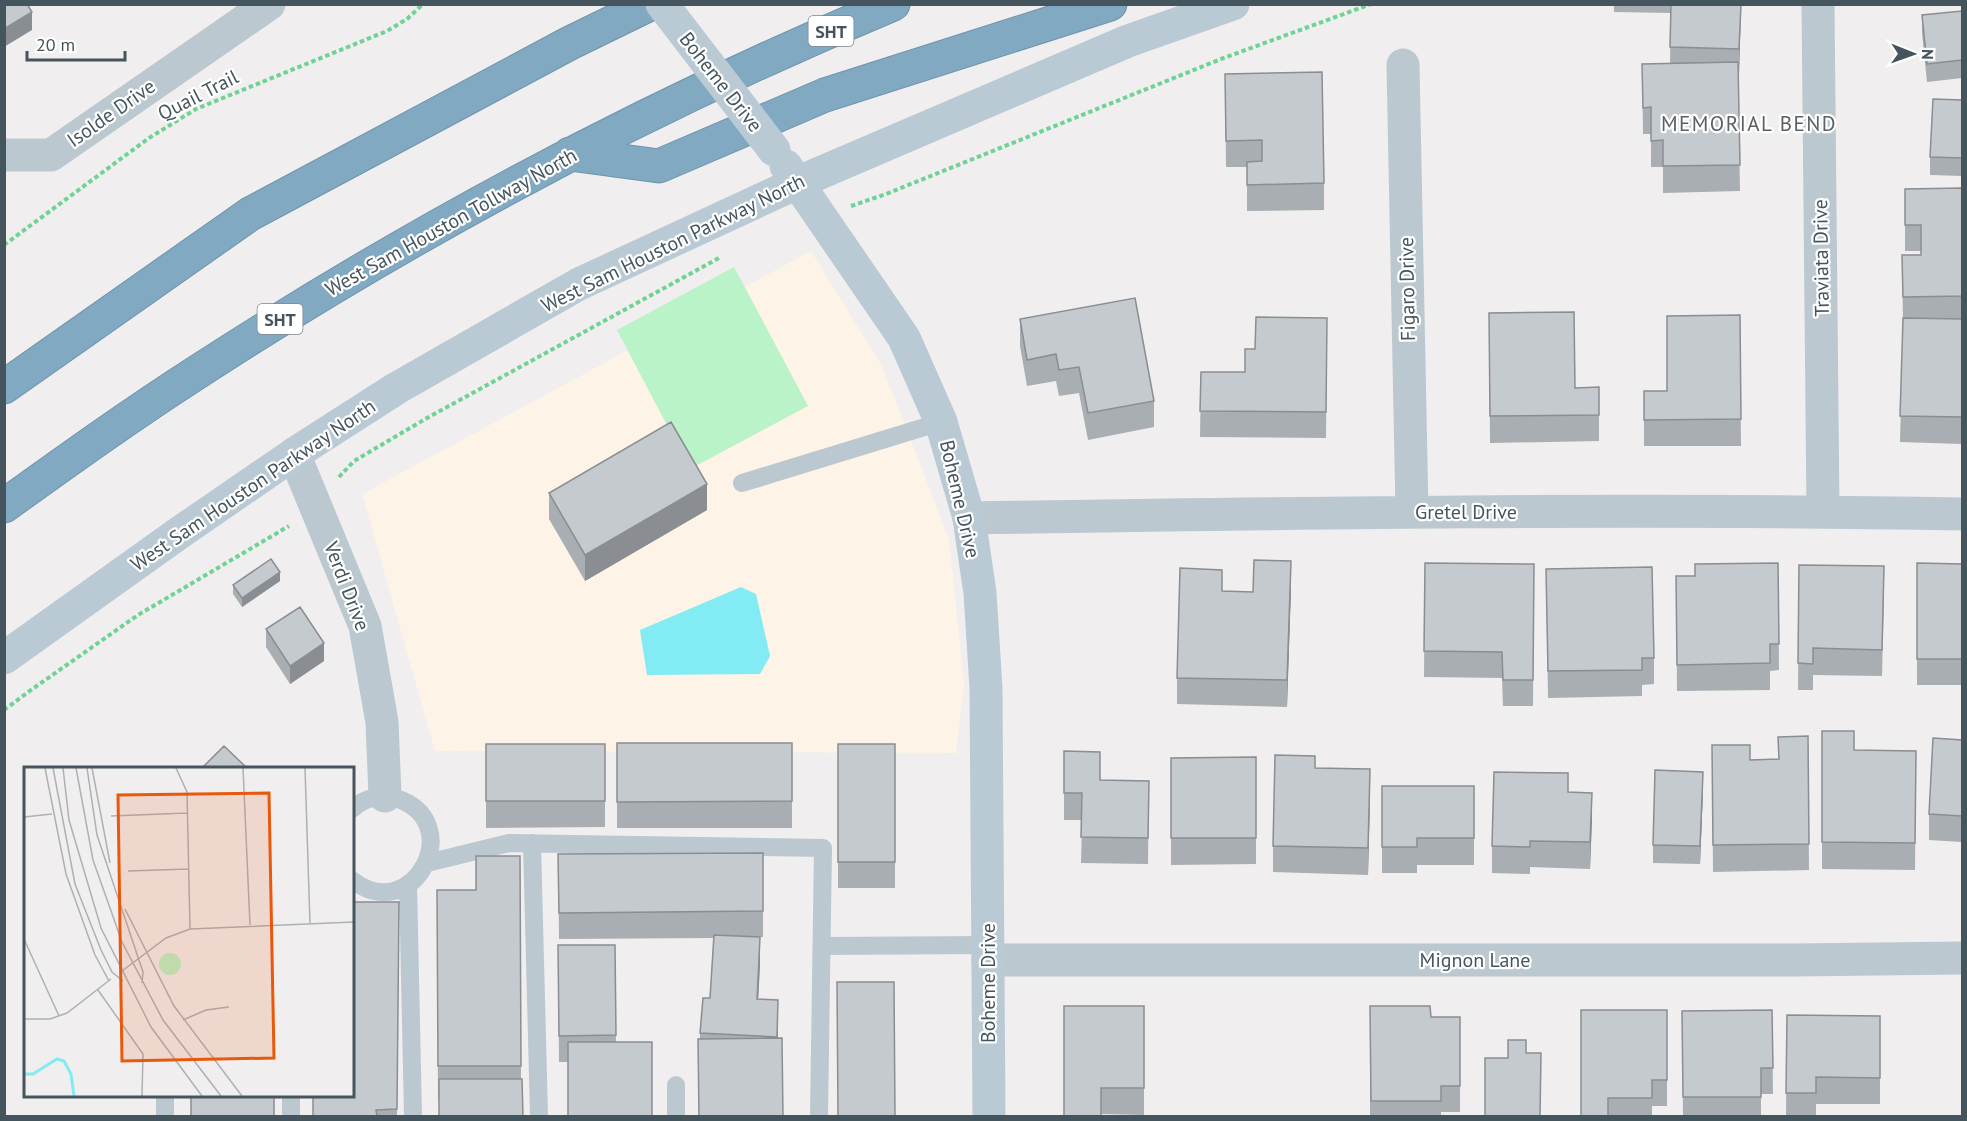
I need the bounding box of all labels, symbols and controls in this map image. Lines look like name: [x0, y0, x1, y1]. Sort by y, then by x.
road number: SHT: [808, 16, 854, 46]
scale bar: [27, 24, 124, 62]
north arrow: [1883, 24, 1943, 84]
street label: Boheme Drive: [674, 27, 768, 137]
text: 20 m: [36, 33, 75, 56]
text: N: [1918, 49, 1938, 60]
street label: Quail Trail: [153, 64, 243, 126]
street label: Isolde Drive: [62, 73, 160, 153]
district label: MEMORIAL BEND: [1661, 110, 1837, 137]
street label: West Sam Houston Tollway North: [321, 142, 581, 302]
street label: West Sam Houston Parkway North: [537, 168, 809, 318]
street label: Traviata Drive: [1807, 199, 1835, 317]
street label: Figaro Drive: [1393, 237, 1421, 341]
road number: SHT: [258, 304, 302, 334]
street label: West Sam Houston Parkway North: [125, 393, 381, 577]
street label: Boheme Drive: [934, 438, 986, 560]
street label: Gretel Drive: [1415, 499, 1517, 525]
street label: Verdi Drive: [318, 537, 376, 634]
inset map: [24, 767, 354, 1097]
street label: Boheme Drive: [975, 923, 1001, 1043]
street label: Mignon Lane: [1420, 947, 1530, 973]

